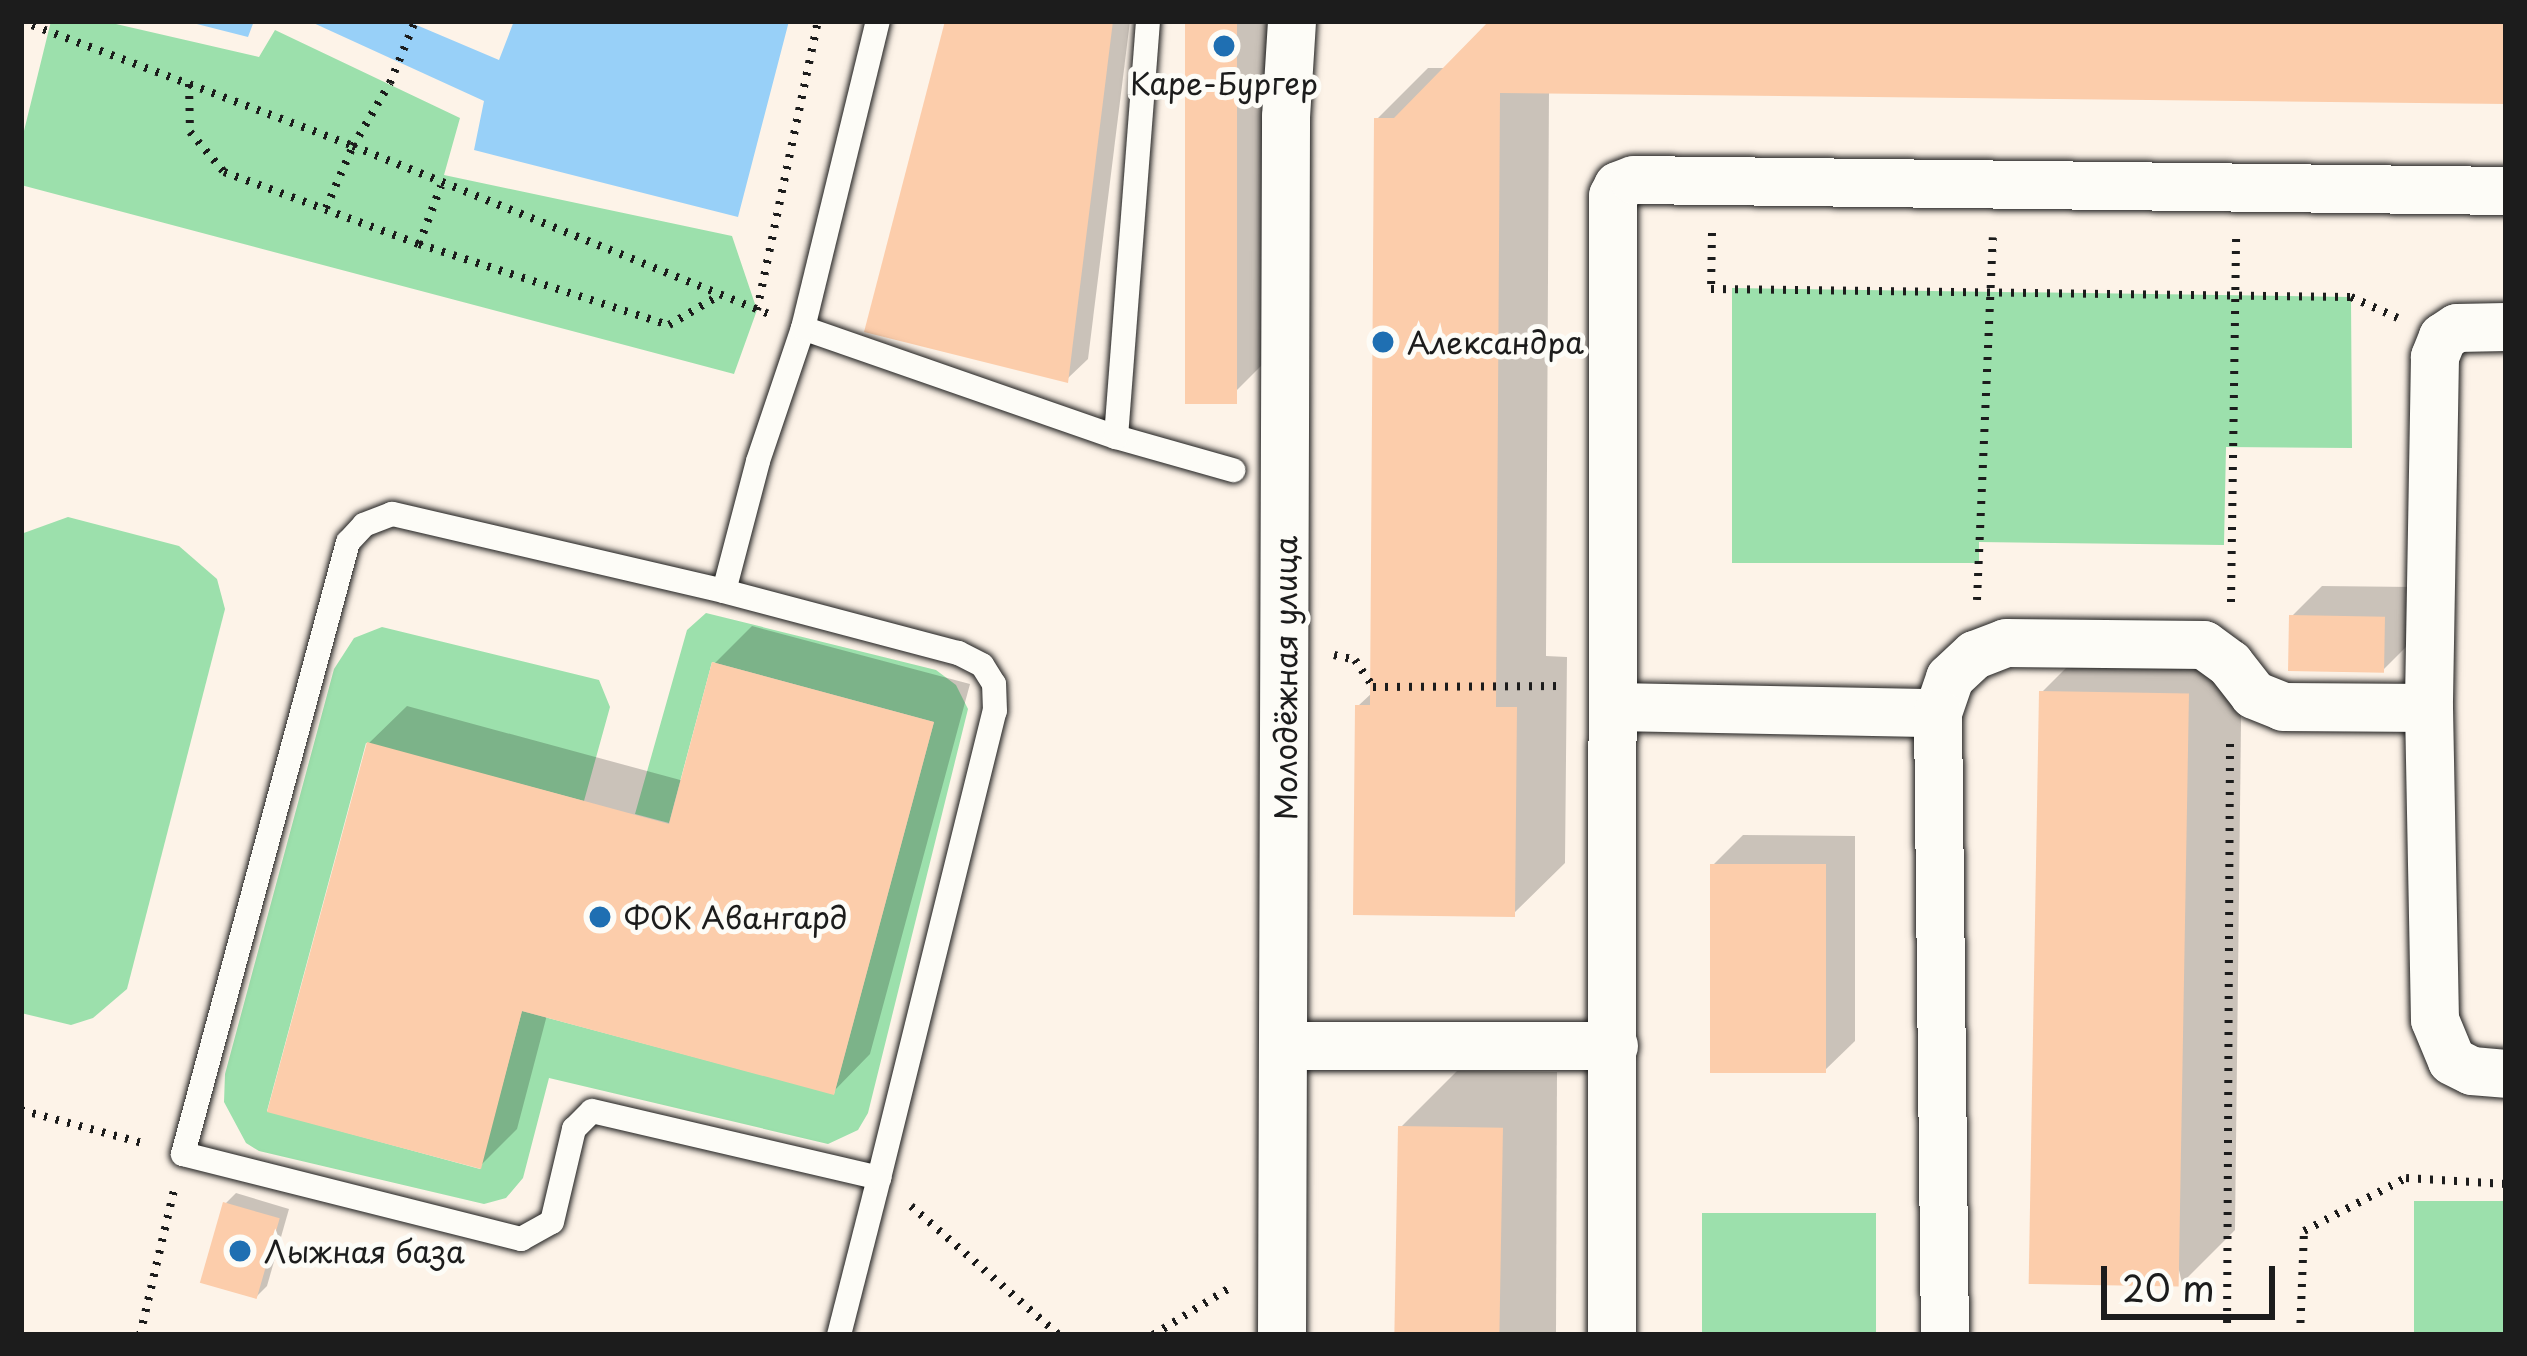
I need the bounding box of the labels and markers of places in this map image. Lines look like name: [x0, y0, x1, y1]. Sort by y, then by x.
marker: Каре-Бургер: [1211, 33, 1237, 59]
place label: Каре-Бургер: [1130, 65, 1318, 101]
place label: Александра: [1407, 324, 1584, 360]
marker: Александра: [1370, 329, 1396, 355]
place label: ФОК Авангард: [624, 899, 850, 935]
marker: ФОК Авангард: [587, 904, 613, 930]
place label: Лыжная база: [264, 1233, 465, 1269]
marker: Лыжная база: [227, 1238, 253, 1264]

